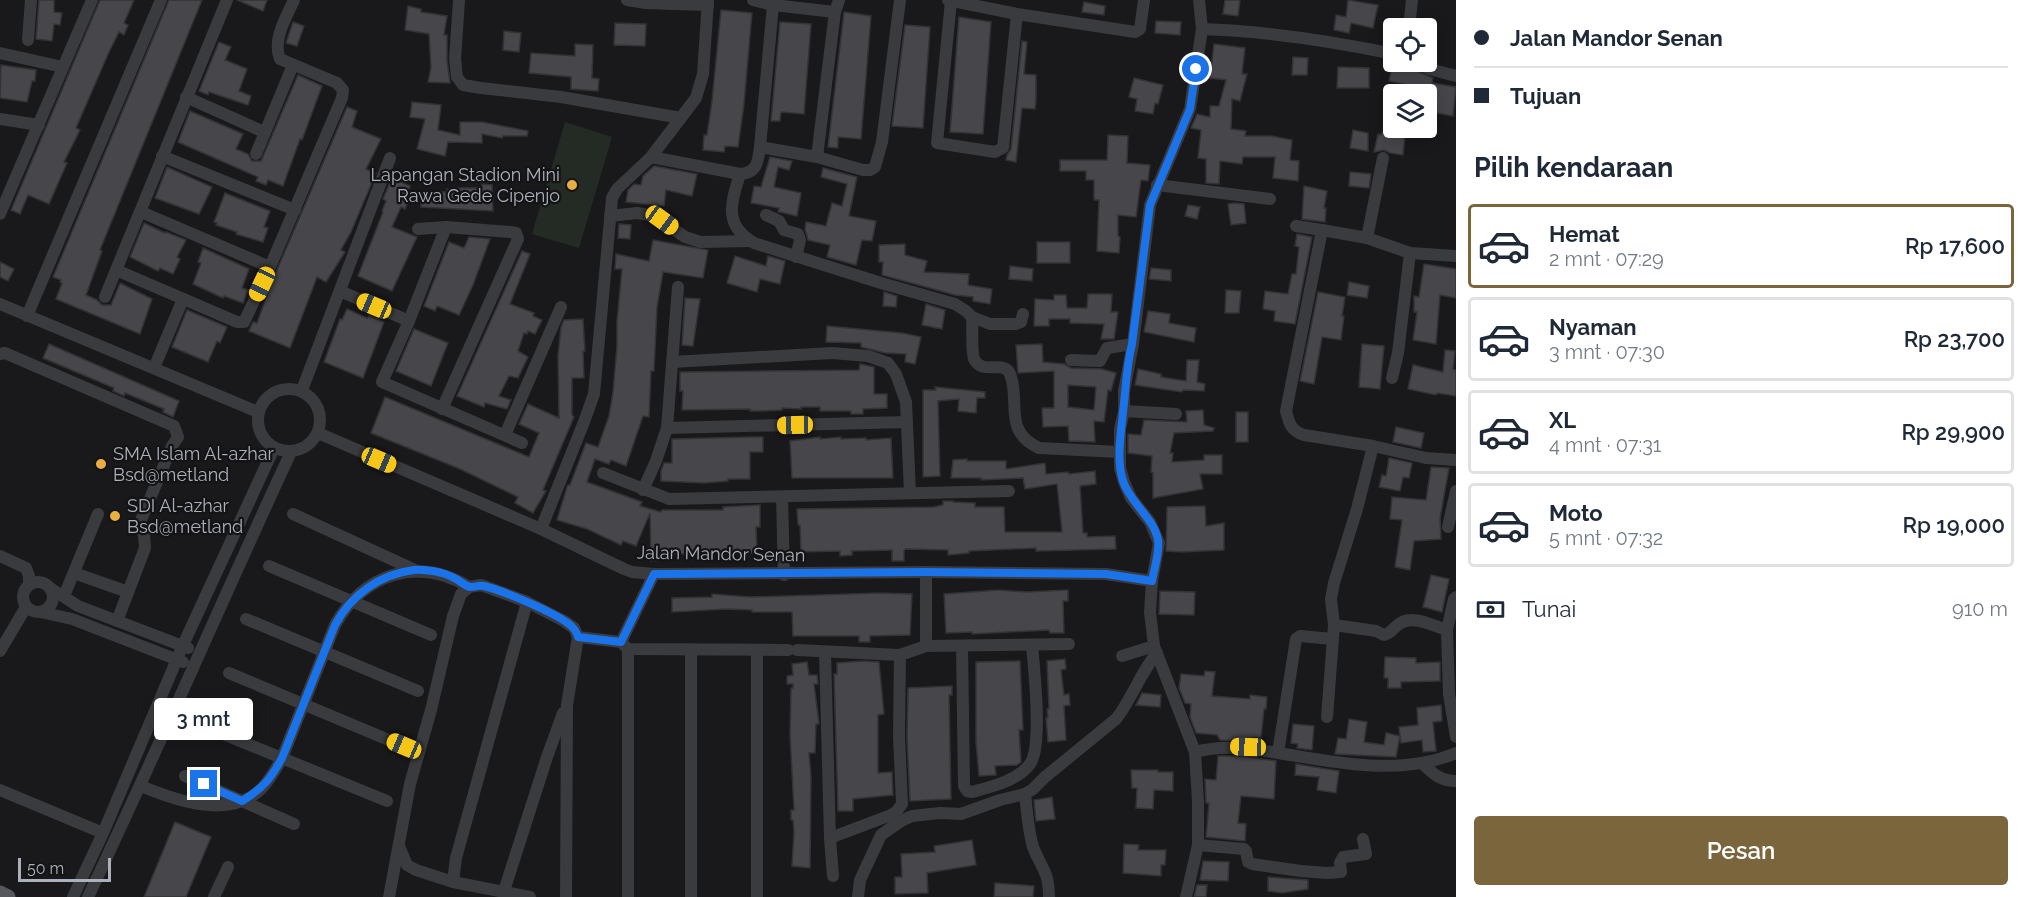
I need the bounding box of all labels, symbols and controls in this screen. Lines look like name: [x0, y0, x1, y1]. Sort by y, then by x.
map controls: [1383, 18, 1437, 138]
button: locate: [1383, 18, 1437, 72]
text: Jalan Mandor Senan: [1510, 25, 1723, 51]
route start: [1182, 55, 1209, 82]
text: Tujuan: [1510, 83, 1581, 109]
button: layers: [1383, 84, 1437, 138]
text: Pilih kendaraan: [1474, 152, 1673, 183]
place label: Lapangan Stadion Mini Rawa Gede Cipenjo: [371, 164, 560, 206]
marker: Lapangan Stadion Mini Rawa Gede Cipenjo: [565, 178, 579, 192]
car: [642, 202, 682, 238]
icon: car: [1477, 219, 1531, 273]
text: Hemat: [1549, 221, 1620, 247]
text: Rp 17,600: [1905, 233, 2005, 259]
text: 2 mnt · 07:29: [1549, 247, 1664, 271]
car: [246, 264, 278, 304]
car: [354, 291, 394, 321]
icon: car: [1477, 312, 1531, 366]
text: Nyaman: [1549, 314, 1637, 340]
text: Rp 23,700: [1904, 326, 2005, 352]
text: 3 mnt · 07:30: [1549, 340, 1665, 364]
icon: car: [1477, 405, 1531, 459]
text: XL: [1549, 407, 1576, 433]
car: [777, 416, 813, 434]
text: Rp 29,900: [1901, 419, 2005, 445]
text: 4 mnt · 07:31: [1549, 433, 1661, 457]
place label: SMA Islam Al-azhar Bsd@metland: [113, 443, 275, 485]
car: [359, 445, 399, 475]
marker: SMA Islam Al-azhar Bsd@metland: [94, 457, 108, 471]
place label: SDI Al-azhar Bsd@metland: [127, 495, 243, 537]
icon: car: [1477, 498, 1531, 552]
text: Moto: [1549, 500, 1603, 526]
marker: SDI Al-azhar Bsd@metland: [108, 509, 122, 523]
text: Rp 19,000: [1903, 512, 2005, 538]
text: 5 mnt · 07:32: [1549, 526, 1663, 550]
street label: Jalan Mandor Senan: [636, 542, 806, 565]
icon: cash: [1474, 593, 1507, 626]
text: Tunai: [1522, 596, 1576, 622]
text: 910 m: [1952, 597, 2008, 621]
callout: 3 mnt: [154, 697, 254, 739]
text: 3 mnt: [177, 707, 230, 731]
car: [384, 731, 424, 761]
car: [1230, 737, 1266, 757]
route end: [190, 770, 217, 797]
button: Pesan: [1474, 816, 2008, 885]
scale bar: [18, 855, 111, 882]
text: 50 m: [27, 859, 64, 878]

